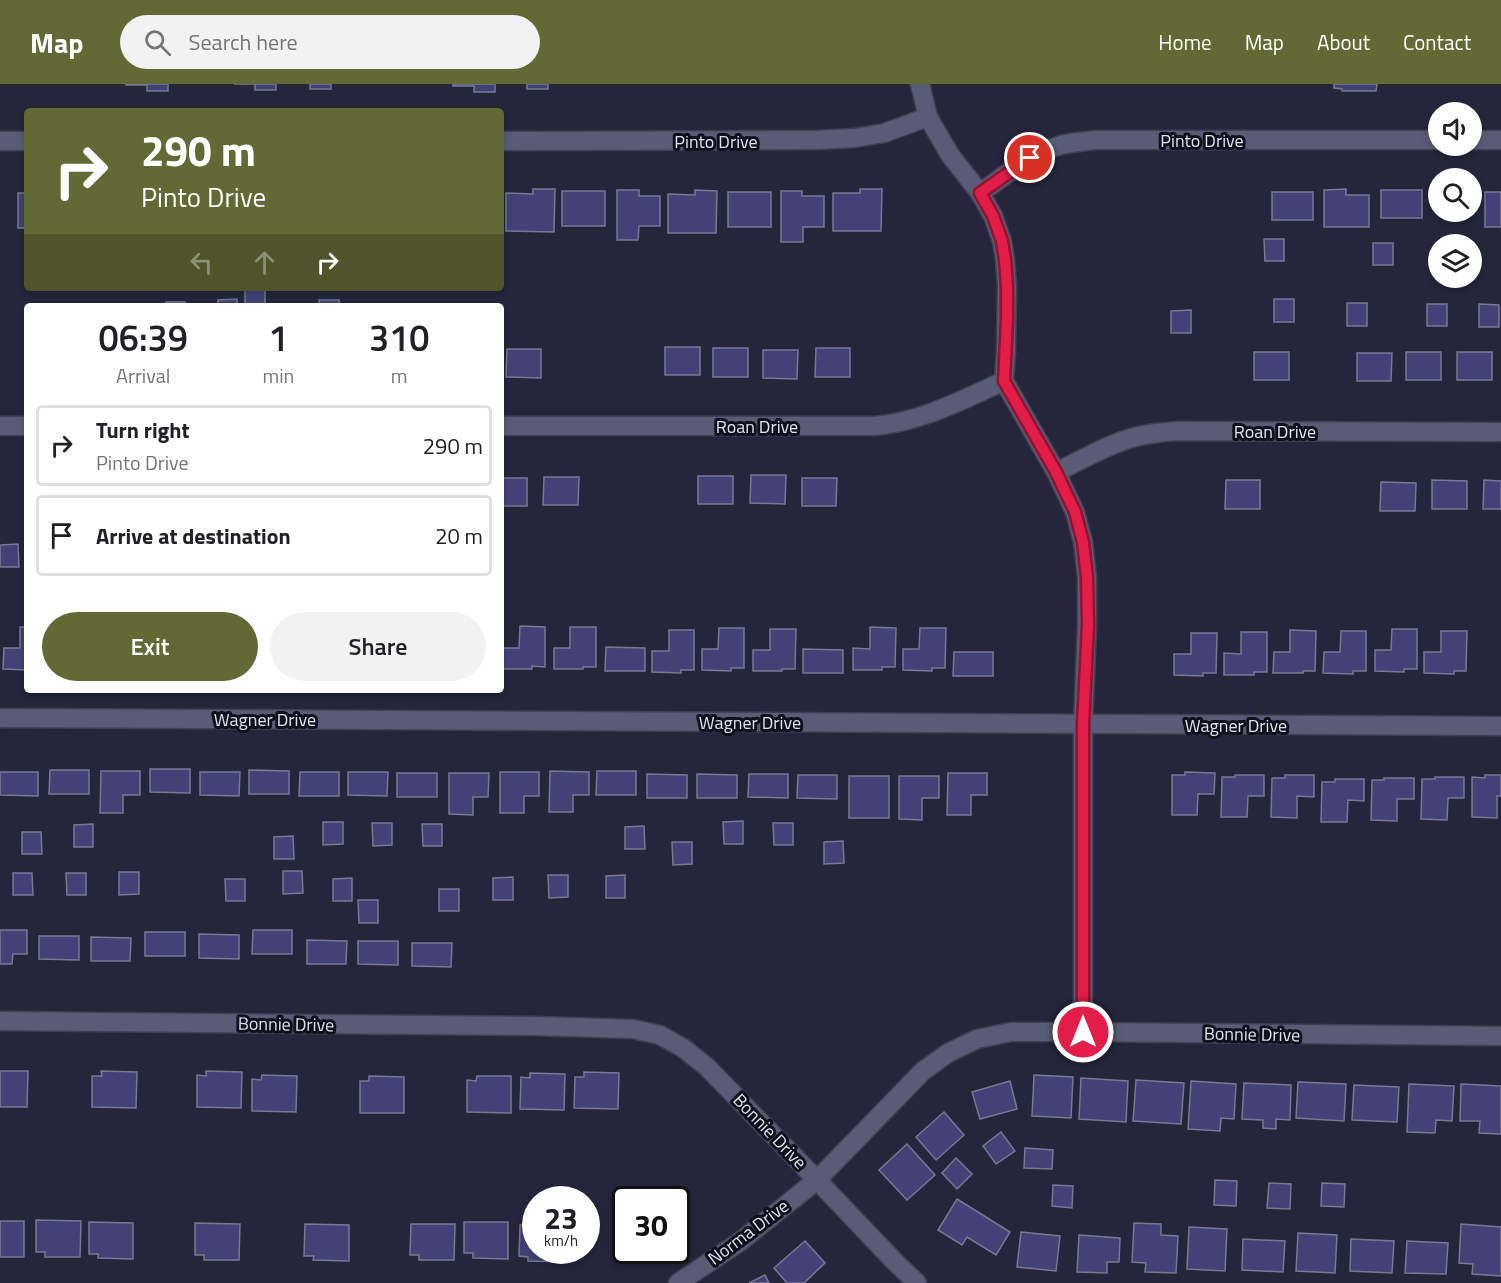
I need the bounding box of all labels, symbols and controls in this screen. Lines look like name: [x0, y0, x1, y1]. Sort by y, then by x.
search box: [120, 15, 540, 69]
text: Map: [30, 21, 84, 64]
text: Search here: [189, 25, 298, 59]
icon: search: [141, 26, 174, 59]
text: Home: [1158, 26, 1212, 58]
text: Map: [1245, 26, 1284, 58]
text: About: [1317, 26, 1370, 58]
text: Contact: [1403, 26, 1471, 58]
map controls: [1428, 102, 1482, 288]
button: sound: [1428, 102, 1482, 156]
text: 290 m: [141, 118, 256, 182]
street label: Pinto Drive: [1160, 127, 1244, 154]
street label: Pinto Drive: [674, 128, 758, 155]
icon: right: [42, 132, 120, 210]
pin: [1004, 132, 1055, 183]
icon: arrive: [1013, 141, 1046, 174]
button: search: [1428, 168, 1482, 222]
text: Pinto Drive: [141, 176, 266, 217]
button: layers: [1428, 234, 1482, 288]
icon: left: [185, 246, 218, 279]
icon: ahead: [248, 246, 281, 279]
icon: right: [311, 246, 344, 279]
text: 06:39: [99, 310, 188, 365]
text: 1: [268, 310, 288, 365]
text: 310: [369, 310, 429, 365]
text: Arrival: [116, 360, 170, 391]
text: min: [262, 360, 294, 391]
text: m: [391, 360, 407, 391]
text: Turn right: [96, 413, 190, 447]
street label: Roan Drive: [716, 413, 798, 440]
street label: Roan Drive: [1234, 418, 1316, 445]
icon: right: [45, 429, 78, 462]
text: 290 m: [423, 429, 483, 463]
text: Pinto Drive: [96, 447, 189, 478]
icon: arrive: [45, 519, 78, 552]
text: Arrive at destination: [96, 519, 291, 553]
text: 20 m: [435, 519, 483, 553]
button: Exit: [42, 612, 258, 681]
button: Share: [270, 612, 486, 681]
street label: Wagner Drive: [214, 706, 316, 733]
street label: Wagner Drive: [699, 709, 801, 736]
street label: Wagner Drive: [1185, 712, 1287, 739]
position arrow: [1051, 1000, 1115, 1064]
street label: Bonnie Drive: [238, 1010, 334, 1038]
street label: Bonnie Drive: [1204, 1020, 1300, 1048]
street label: Bonnie Drive: [727, 1087, 813, 1175]
speed limit sign: 30: [612, 1186, 690, 1264]
street label: Norma Drive: [702, 1193, 794, 1271]
text: 23: [544, 1195, 578, 1241]
text: km/h: [544, 1229, 578, 1252]

